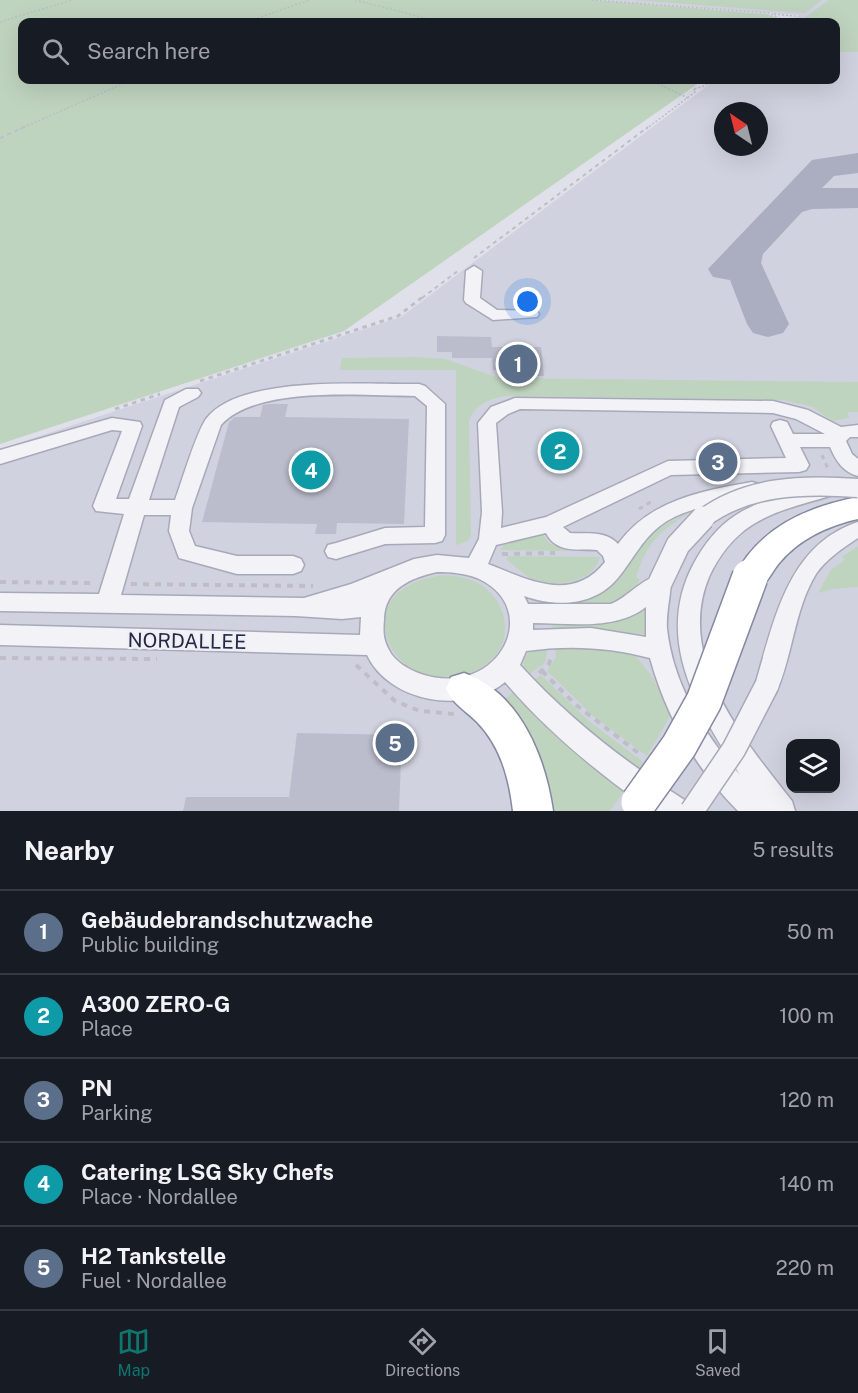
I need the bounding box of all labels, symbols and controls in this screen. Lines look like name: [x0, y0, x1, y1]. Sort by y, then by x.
search box: [18, 18, 840, 84]
icon: search: [39, 35, 72, 68]
text: Search here: [87, 38, 211, 64]
north arrow: [714, 102, 768, 156]
your location: [513, 287, 542, 316]
pin: 1: [498, 342, 538, 386]
pin: 2: [540, 428, 580, 474]
pin: 3: [698, 440, 738, 484]
pin: 4: [292, 448, 330, 492]
street label: NORDALLEE: [127, 628, 247, 654]
pin: 5: [376, 720, 414, 766]
map controls: [786, 739, 840, 793]
button: layers: [786, 739, 840, 793]
text: Nearby: [24, 835, 114, 866]
text: 5 results: [752, 838, 834, 862]
text: Gebäudebrandschutzwache: [81, 907, 373, 933]
text: 1: [39, 920, 48, 944]
text: 50 m: [787, 920, 834, 944]
text: Public building: [81, 933, 219, 957]
text: A300 ZERO-G: [81, 991, 231, 1017]
text: 2: [37, 1004, 50, 1028]
text: 100 m: [779, 1004, 834, 1028]
text: Place: [81, 1017, 133, 1041]
text: PN: [81, 1075, 113, 1101]
text: 3: [37, 1088, 50, 1112]
text: 120 m: [780, 1088, 834, 1112]
text: Parking: [81, 1101, 153, 1125]
text: Catering LSG Sky Chefs: [81, 1159, 334, 1185]
text: 4: [37, 1172, 50, 1196]
text: 140 m: [779, 1172, 834, 1196]
text: Place · Nordallee: [81, 1185, 238, 1209]
text: H2 Tankstelle: [81, 1243, 226, 1269]
text: 5: [37, 1256, 50, 1280]
text: 220 m: [776, 1256, 834, 1280]
text: Fuel · Nordallee: [81, 1269, 227, 1293]
tab: Map: [117, 1325, 150, 1380]
tab: Directions: [385, 1325, 460, 1380]
tab: Saved: [695, 1325, 741, 1380]

